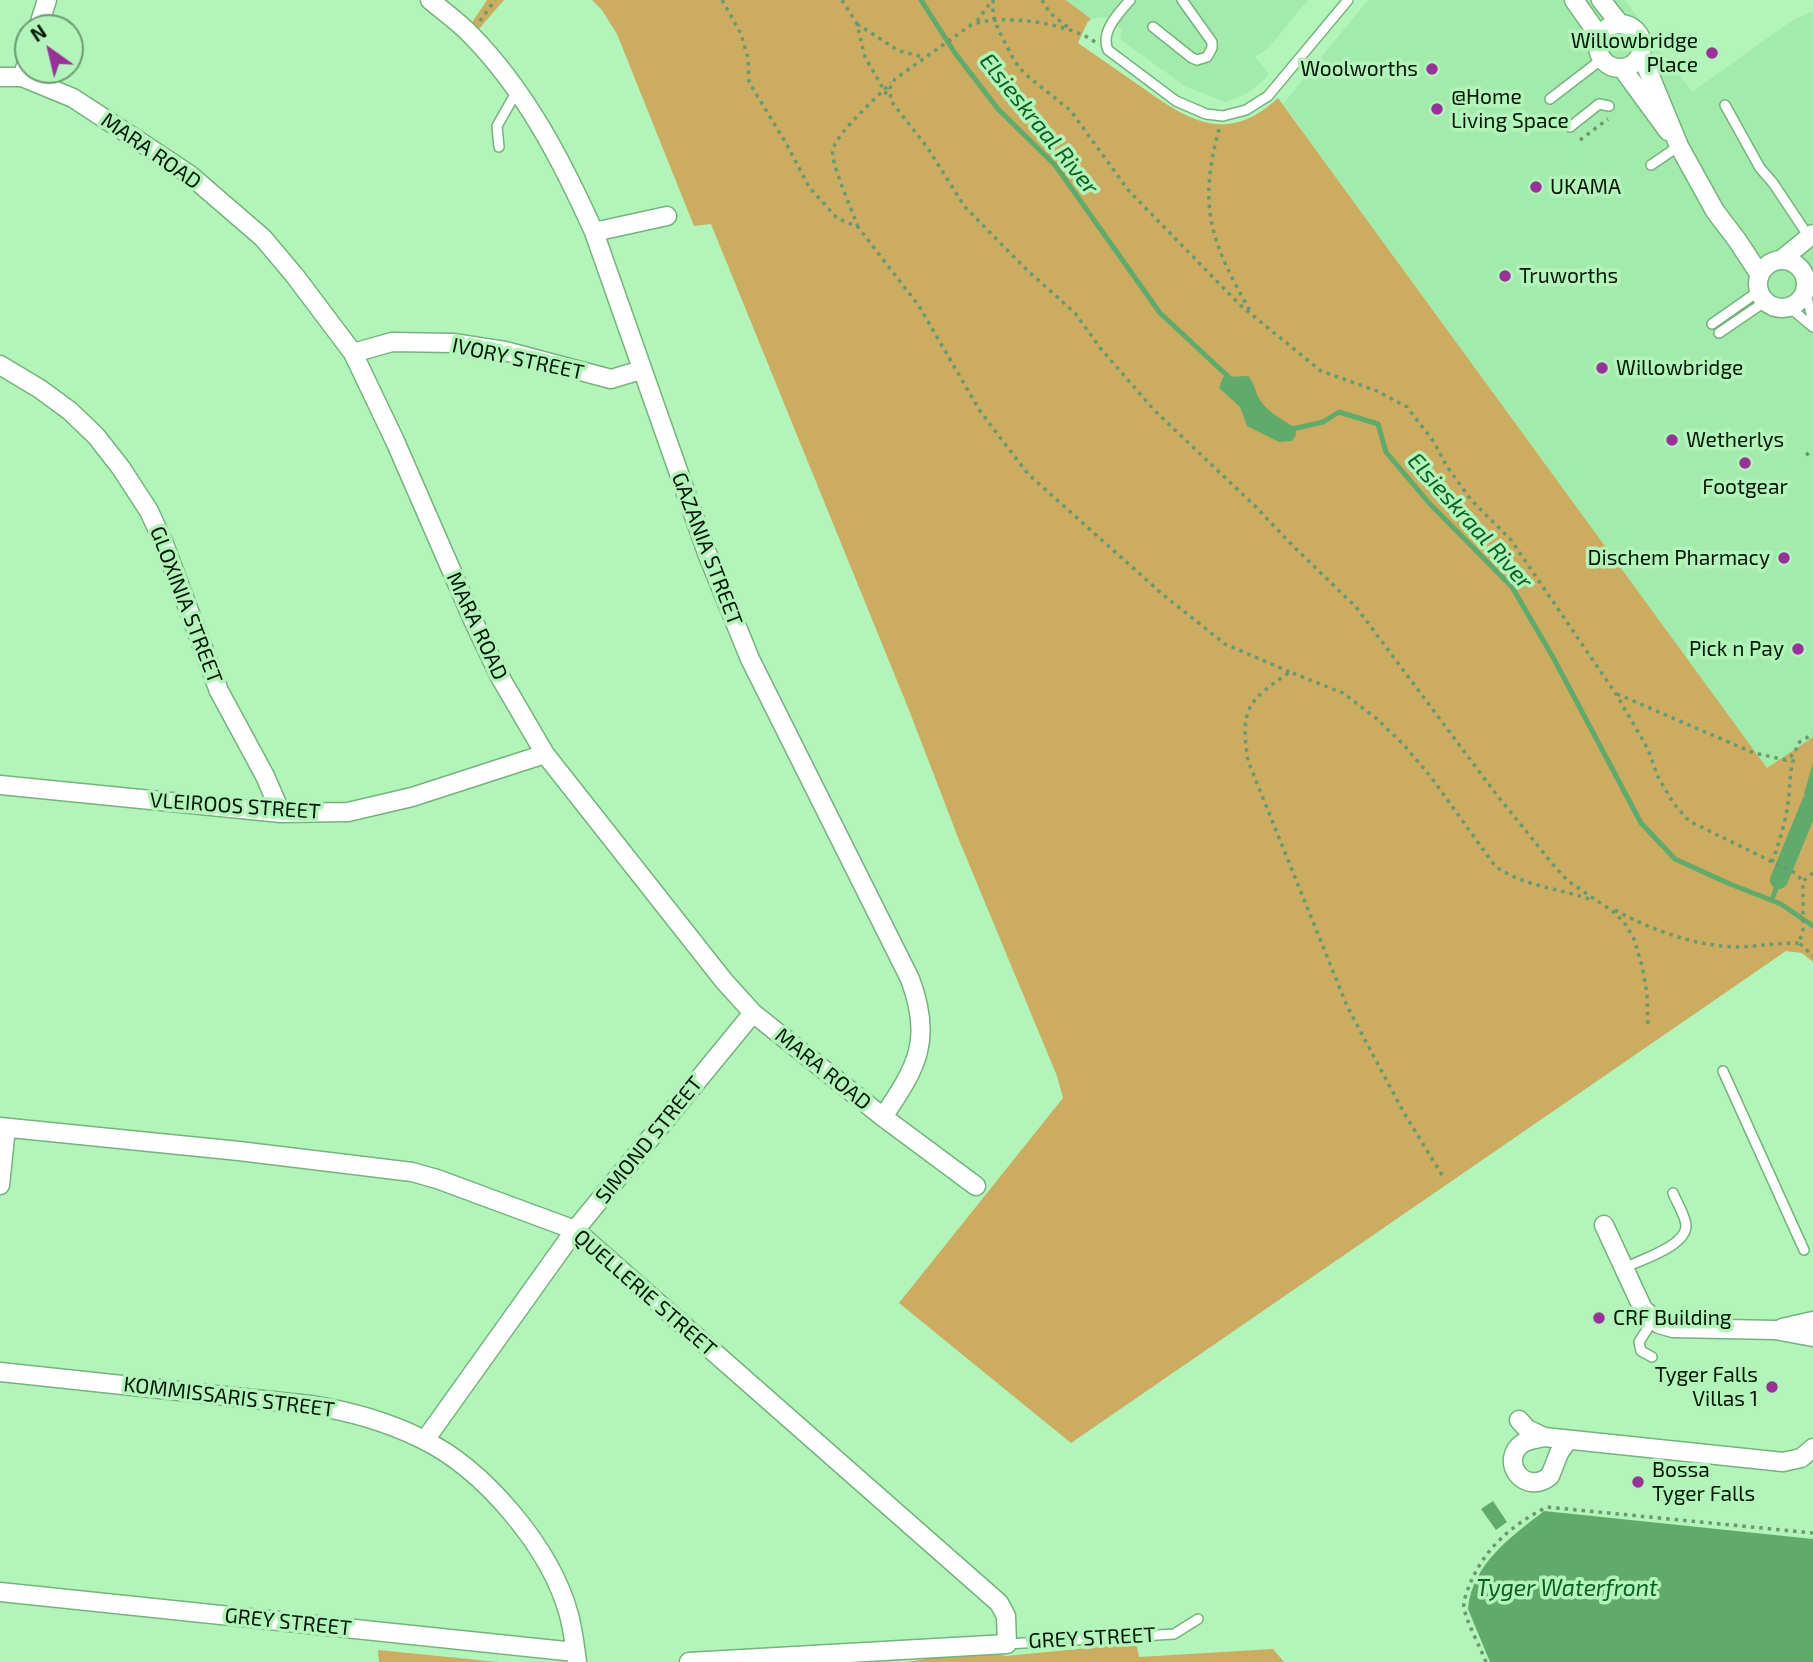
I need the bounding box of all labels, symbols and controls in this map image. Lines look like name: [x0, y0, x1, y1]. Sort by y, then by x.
north arrow: [14, 14, 84, 84]
text: N: [26, 19, 50, 46]
place label: Willowbridge Place: [1571, 28, 1698, 78]
marker: Willowbridge Place: [1704, 45, 1720, 61]
water label: Elsieskraal River: [974, 48, 1104, 200]
place label: Woolworths: [1300, 56, 1418, 82]
marker: Woolworths: [1424, 61, 1440, 77]
place label: @Home Living Space: [1451, 84, 1569, 134]
marker: @Home Living Space: [1429, 101, 1445, 117]
street label: MARA ROAD: [96, 107, 206, 195]
place label: UKAMA: [1550, 174, 1621, 200]
marker: UKAMA: [1528, 179, 1544, 195]
place label: Truworths: [1519, 263, 1618, 289]
marker: Truworths: [1497, 268, 1513, 284]
street label: IVORY STREET: [450, 333, 586, 385]
place label: Willowbridge: [1616, 355, 1743, 381]
marker: Willowbridge: [1594, 360, 1610, 376]
place label: Wetherlys: [1686, 427, 1784, 453]
marker: Wetherlys: [1664, 432, 1680, 448]
water label: Elsieskraal River: [1402, 447, 1538, 595]
marker: Footgear: [1737, 455, 1753, 471]
street label: GAZANIA STREET: [666, 469, 748, 629]
place label: Footgear: [1702, 474, 1788, 500]
street label: GLOXINIA STREET: [144, 523, 228, 687]
place label: Dischem Pharmacy: [1588, 545, 1770, 571]
marker: Dischem Pharmacy: [1776, 550, 1792, 566]
street label: MARA ROAD: [441, 568, 513, 684]
place label: Pick n Pay: [1689, 636, 1784, 662]
marker: Pick n Pay: [1790, 641, 1806, 657]
street label: VLEIROOS STREET: [149, 787, 321, 825]
street label: MARA ROAD: [770, 1023, 876, 1115]
street label: SIMOND STREET: [590, 1072, 708, 1208]
street label: QUELLERIE STREET: [569, 1224, 721, 1362]
place label: CRF Building: [1613, 1305, 1732, 1331]
marker: CRF Building: [1591, 1310, 1607, 1326]
place label: Tyger Falls Villas 1: [1655, 1362, 1758, 1412]
street label: KOMMISSARIS STREET: [122, 1372, 336, 1422]
marker: Tyger Falls Villas 1: [1764, 1379, 1780, 1395]
place label: Bossa Tyger Falls: [1652, 1457, 1755, 1507]
marker: Bossa Tyger Falls: [1630, 1474, 1646, 1490]
water label: Tyger Waterfront: [1476, 1574, 1658, 1602]
street label: GREY STREET: [223, 1603, 353, 1641]
street label: GREY STREET: [1028, 1622, 1156, 1654]

